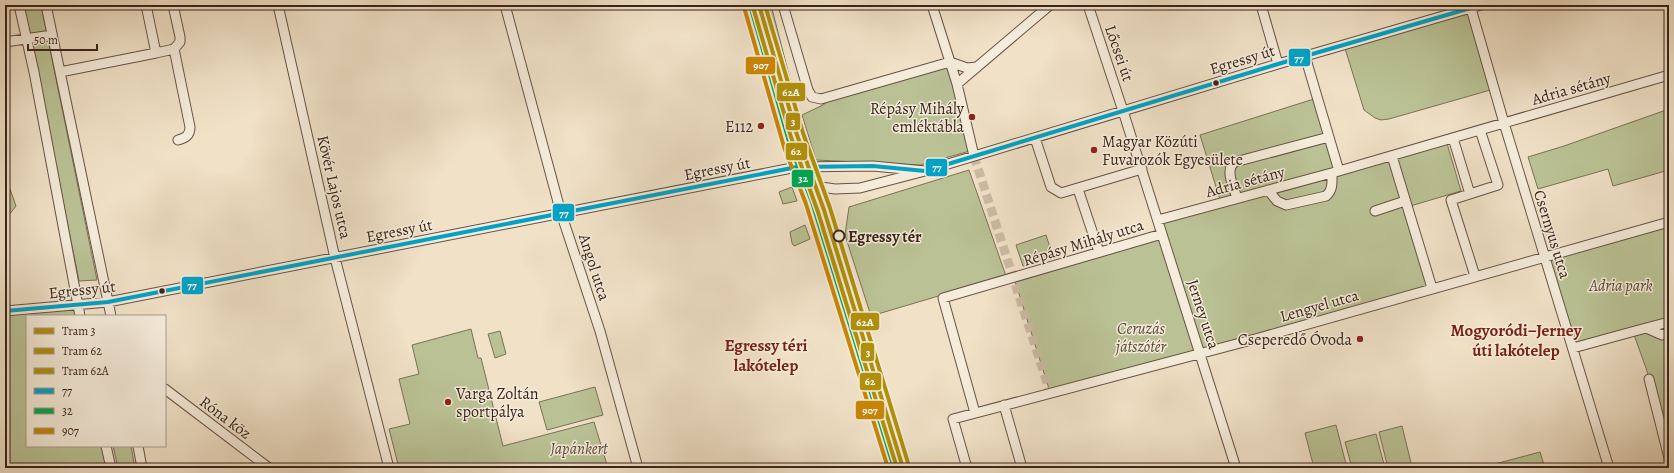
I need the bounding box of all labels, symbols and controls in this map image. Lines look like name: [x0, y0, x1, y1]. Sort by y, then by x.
street label: Lőcsei út: [1099, 22, 1139, 84]
scale bar: [28, 26, 97, 52]
text: 50 m: [34, 32, 58, 48]
street label: Egressy út: [1207, 40, 1278, 80]
line badge: 77: [1288, 48, 1311, 67]
text: 77: [1294, 51, 1304, 66]
line badge: 907: [745, 56, 776, 75]
text: 907: [753, 58, 769, 73]
street label: Adria sétány: [1528, 67, 1614, 111]
unlabelled marker: [1211, 78, 1221, 88]
line badge: 62A: [776, 82, 806, 102]
text: 62A: [782, 85, 800, 100]
place label: Répásy Mihály emléktábla: [870, 98, 965, 138]
line badge: 3: [785, 112, 801, 131]
marker: Répásy Mihály emléktábla: [967, 112, 977, 122]
text: 3: [791, 114, 796, 129]
place label: E112: [725, 116, 753, 138]
marker: E112: [756, 121, 766, 131]
place label: Magyar Közúti Fuvarozók Egyesülete: [1102, 131, 1243, 171]
street label: Kövér Lajos utca: [311, 133, 357, 242]
line badge: 62: [785, 142, 808, 161]
text: 62: [791, 144, 802, 159]
marker: Magyar Közúti Fuvarozók Egyesülete: [1089, 145, 1099, 155]
street label: Egressy út: [682, 152, 752, 186]
line badge: 77: [925, 158, 948, 177]
text: 77: [932, 160, 942, 175]
street label: Adria sétány: [1202, 161, 1288, 203]
line badge: 32: [791, 169, 814, 188]
text: 32: [798, 171, 809, 186]
street label: Csernyus utca: [1528, 187, 1576, 282]
line badge: 77: [552, 203, 575, 222]
text: 77: [559, 206, 569, 221]
street label: Egressy út: [364, 214, 434, 248]
street label: Répásy Mihály utca: [1020, 214, 1147, 272]
place label: Egressy tér: [848, 226, 922, 248]
marker: Egressy tér: [832, 229, 846, 243]
street label: Angol utca: [573, 230, 615, 304]
park label: Adria park: [1588, 275, 1653, 297]
street label: Egressy út: [48, 276, 117, 304]
line badge: 77: [181, 276, 204, 295]
street label: Jerney utca: [1181, 277, 1225, 353]
text: 77: [187, 278, 197, 293]
street label: Lengyel utca: [1277, 284, 1362, 328]
unlabelled marker: [157, 286, 167, 296]
line badge: 62A: [850, 312, 880, 331]
legend: [26, 315, 166, 447]
text: 62A: [856, 315, 874, 330]
park label: Ceruzás játszótér: [1114, 318, 1166, 358]
district label: Mogyoródi–Jerney úti lakótelep: [1450, 319, 1583, 362]
text: Tram 3: [62, 323, 96, 339]
place label: Cseperedő Óvoda: [1238, 329, 1353, 351]
district label: Egressy téri lakótelep: [724, 334, 808, 377]
marker: Cseperedő Óvoda: [1355, 334, 1365, 344]
line badge: 3: [860, 342, 875, 362]
text: Tram 62: [62, 343, 102, 359]
text: 3: [866, 345, 871, 360]
text: Tram 62A: [62, 363, 110, 379]
line badge: 62: [859, 372, 882, 391]
text: 62: [865, 374, 876, 389]
text: 77: [62, 383, 73, 399]
place label: Varga Zoltán sportpálya: [455, 383, 539, 423]
street label: Róna köz: [195, 391, 256, 445]
marker: Varga Zoltán sportpálya: [443, 397, 453, 407]
line badge: 907: [855, 400, 885, 420]
text: 32: [62, 403, 73, 419]
text: 907: [862, 403, 878, 418]
text: 907: [62, 423, 80, 439]
park label: Japánkert: [549, 438, 609, 460]

